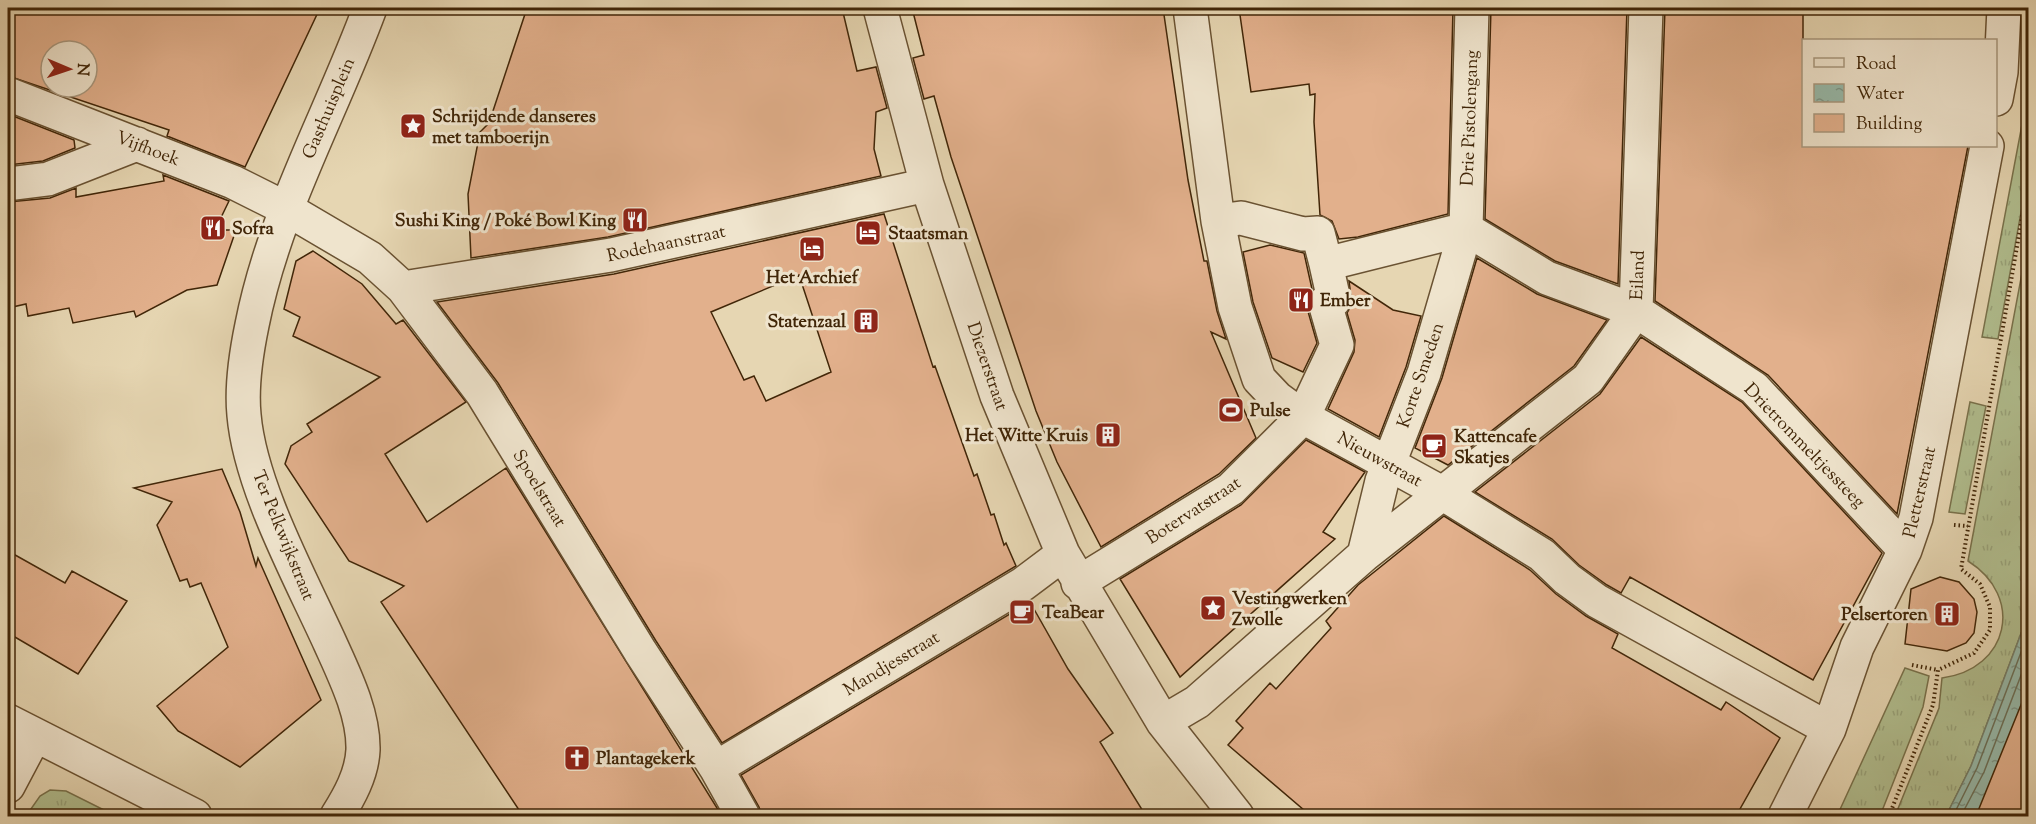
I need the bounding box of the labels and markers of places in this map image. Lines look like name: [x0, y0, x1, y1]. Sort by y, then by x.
place label: Schrijdende danseres met tamboerijn: [432, 105, 596, 152]
place icon: Schrijdende danseres met tamboerijn: [398, 111, 428, 141]
restaurant icon: Sushi King / Poké Bowl King: [620, 205, 650, 235]
place label: Sushi King / Poké Bowl King: [395, 209, 616, 235]
restaurant icon: Sofra: [198, 213, 228, 243]
place label: Sofra: [232, 217, 275, 243]
hotel icon: Staatsman: [853, 218, 883, 248]
place label: Staatsman: [888, 222, 969, 248]
hotel icon: Het Archief: [797, 234, 827, 264]
place label: Het Archief: [766, 266, 860, 292]
restaurant icon: Ember: [1286, 285, 1316, 315]
place label: Ember: [1320, 289, 1371, 315]
building icon: Statenzaal: [851, 306, 881, 336]
place label: Statenzaal: [767, 310, 847, 336]
sports icon: Pulse: [1216, 395, 1246, 425]
place label: Pulse: [1250, 399, 1291, 425]
building icon: Het Witte Kruis: [1093, 420, 1123, 450]
place label: Het Witte Kruis: [965, 424, 1088, 450]
place label: Kattencafe Skatjes: [1454, 425, 1538, 472]
cafe icon: Kattencafe Skatjes: [1419, 431, 1449, 461]
place label: Vestingwerken Zwolle: [1232, 587, 1348, 634]
place icon: Vestingwerken Zwolle: [1198, 593, 1228, 623]
cafe icon: TeaBear: [1007, 597, 1037, 627]
building icon: Pelsertoren: [1932, 599, 1962, 629]
place label: TeaBear: [1042, 601, 1105, 627]
place label: Pelsertoren: [1841, 603, 1928, 629]
church icon: Plantagekerk: [562, 743, 592, 773]
place label: Plantagekerk: [596, 747, 696, 773]

